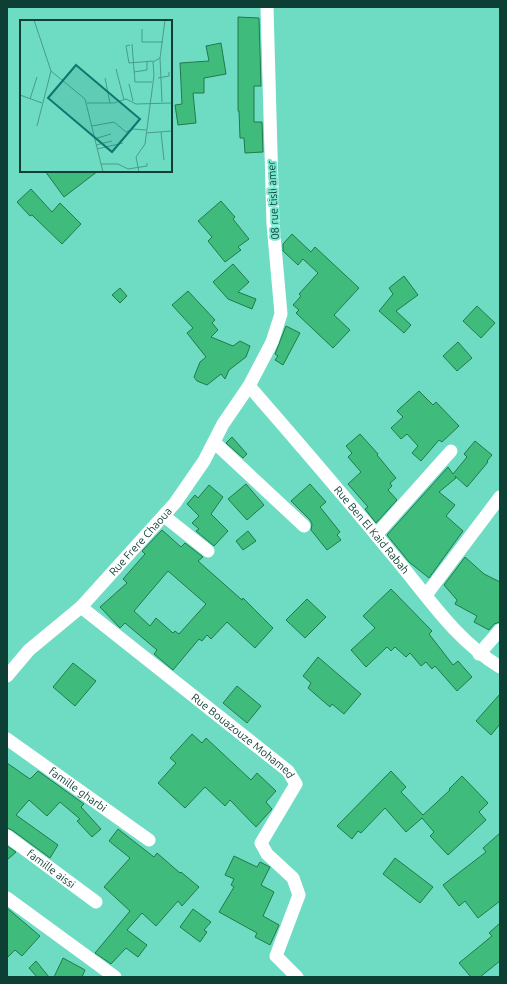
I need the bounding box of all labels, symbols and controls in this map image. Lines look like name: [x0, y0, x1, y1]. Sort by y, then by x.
inset map: [20, 20, 172, 172]
street label: 08 rue tisli amer: [265, 159, 281, 240]
street label: Rue Ben El Kaid Rabah: [332, 484, 412, 576]
street label: Rue Frere Chaoua: [107, 505, 174, 578]
street label: Rue Bouazouze Mohamed: [189, 691, 297, 780]
street label: famille gharbi: [47, 765, 109, 814]
street label: famille aissi: [25, 847, 78, 891]

